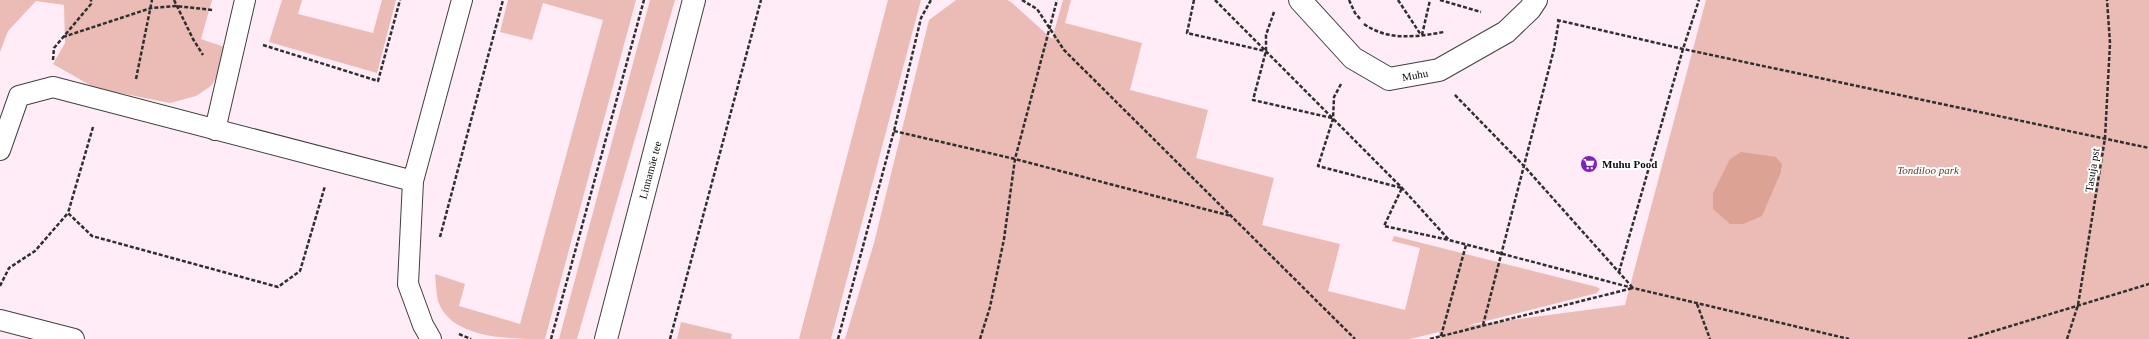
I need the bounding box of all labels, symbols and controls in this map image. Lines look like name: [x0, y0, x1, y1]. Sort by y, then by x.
street label: Muhu: [1401, 67, 1429, 83]
street label: Linnamäe tee: [636, 140, 664, 200]
street label: Tasuja pst: [2083, 147, 2101, 193]
supermarket icon: Muhu Pood: [1579, 154, 1599, 174]
place label: Muhu Pood: [1602, 158, 1657, 170]
park label: Tondiloo park: [1897, 164, 1960, 176]

